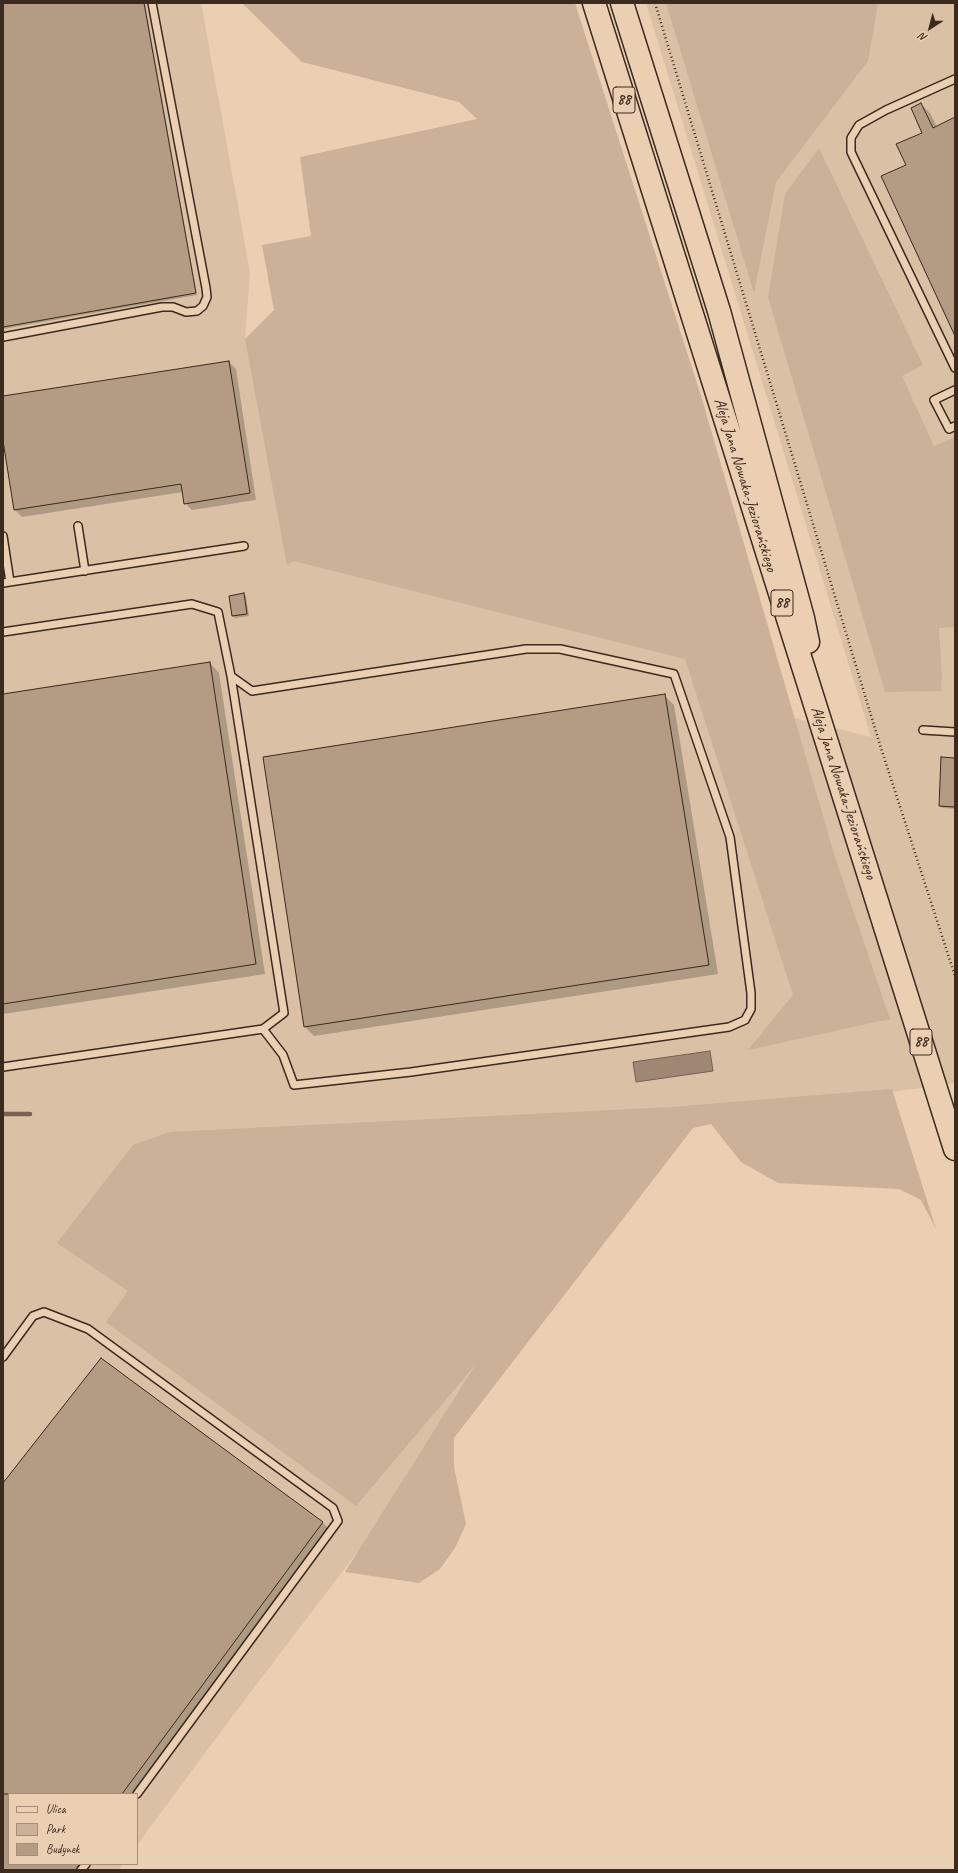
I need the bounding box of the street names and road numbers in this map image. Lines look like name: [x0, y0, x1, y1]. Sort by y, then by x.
road number: 88: [613, 87, 635, 113]
street label: Aleja Jana Nowaka-Jeziorańskiego: [709, 396, 781, 574]
road number: 88: [771, 590, 793, 616]
street label: Aleja Jana Nowaka-Jeziorańskiego: [806, 704, 880, 882]
road number: 88: [910, 1029, 932, 1055]

